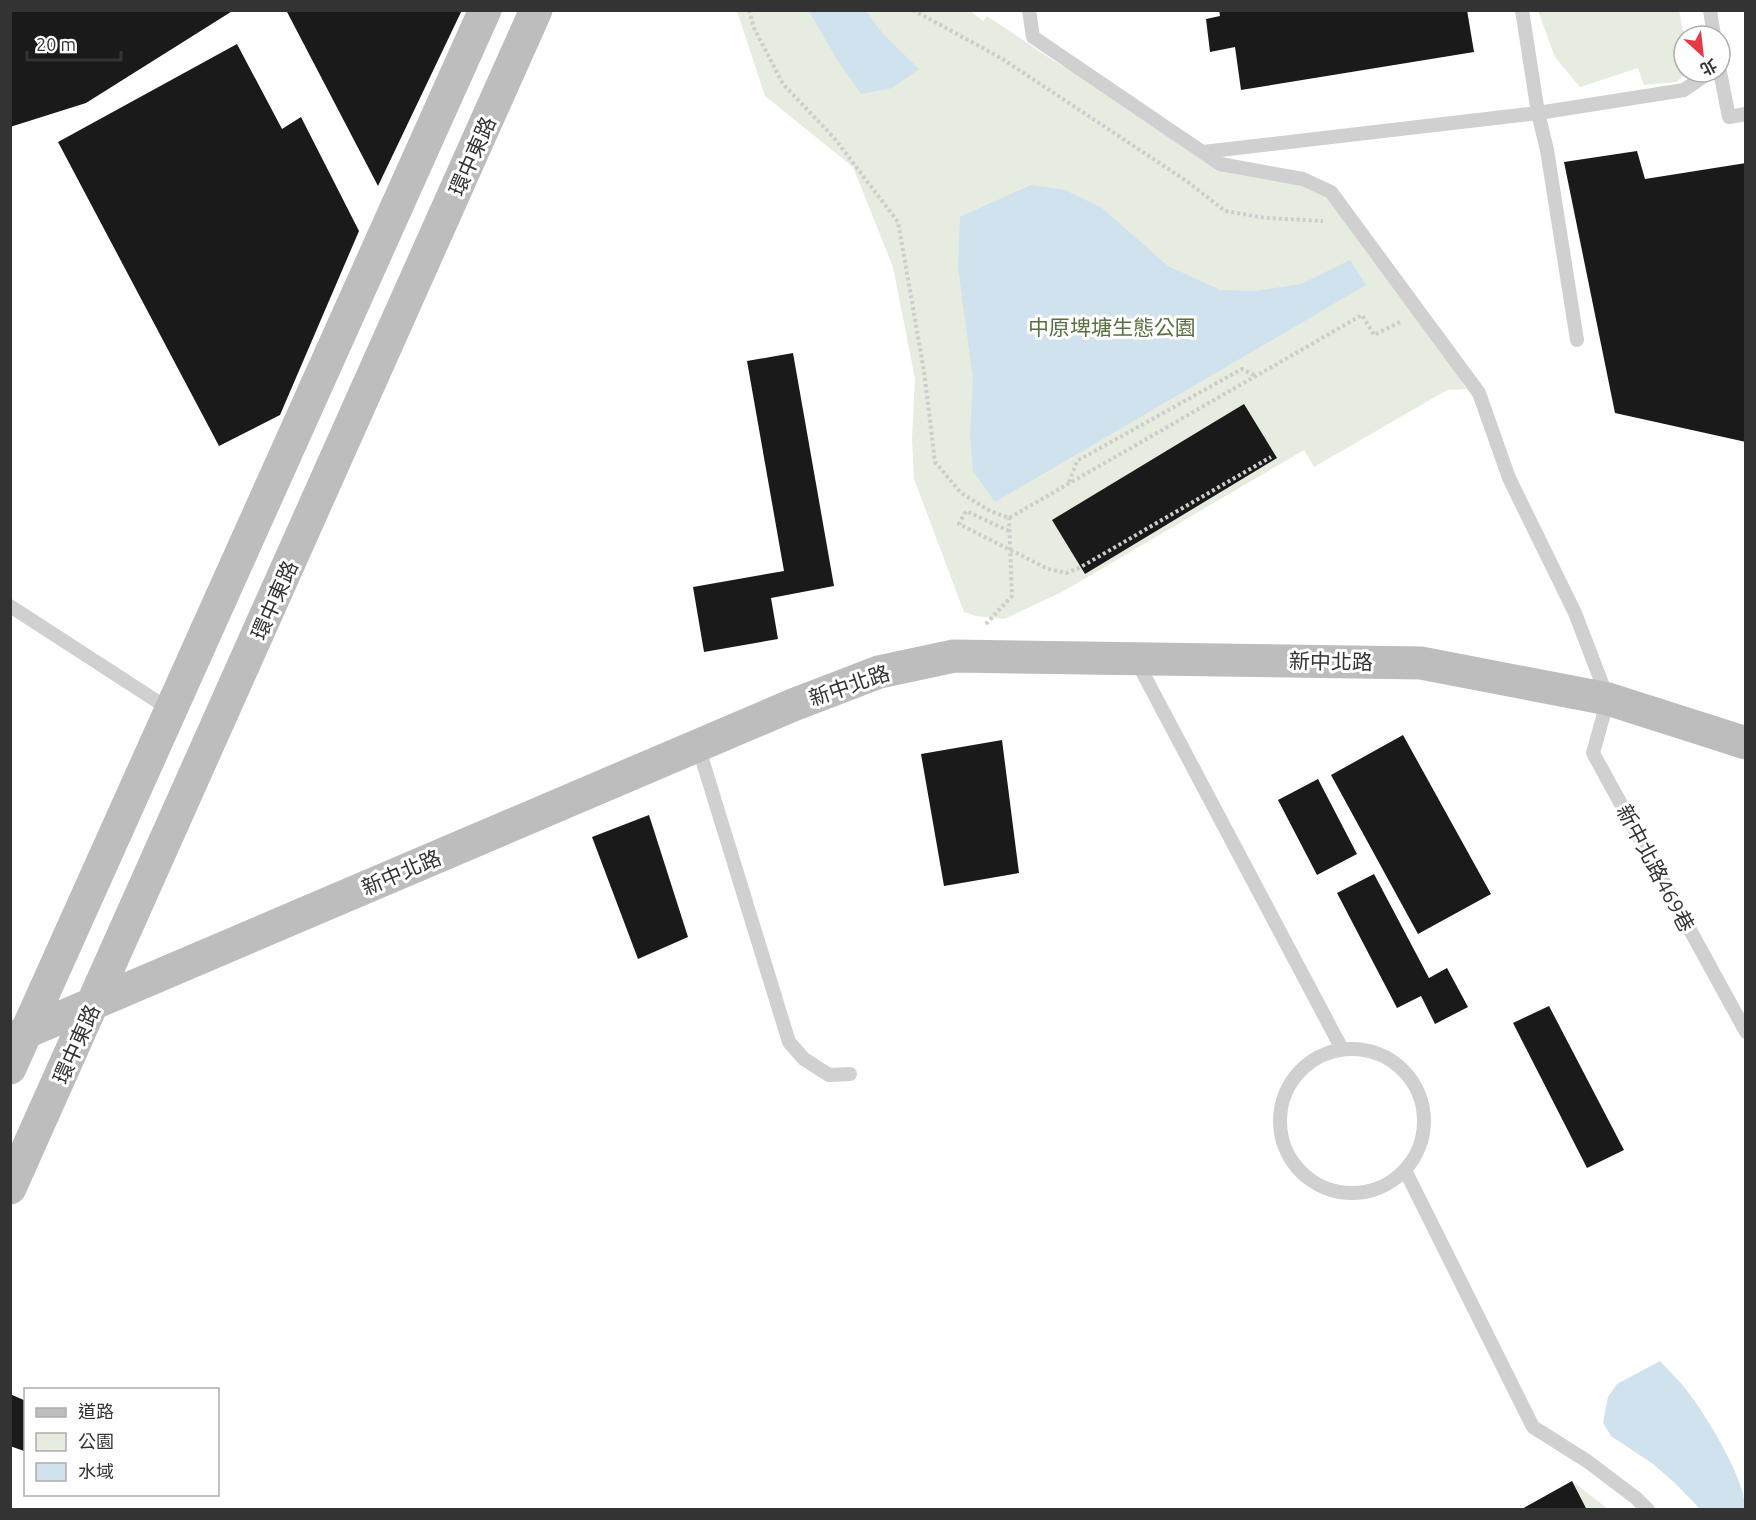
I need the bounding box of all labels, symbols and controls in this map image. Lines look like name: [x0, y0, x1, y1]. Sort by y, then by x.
scale bar: [27, 24, 122, 62]
north arrow: [1672, 24, 1732, 84]
text: 20 m: [36, 34, 76, 54]
text: 北: [1698, 56, 1720, 79]
street label: 環中東路: [444, 113, 500, 199]
park label: 中原埤塘生態公園: [1028, 315, 1196, 339]
street label: 環中東路: [246, 557, 302, 643]
street label: 新中北路: [1289, 648, 1373, 674]
street label: 新中北路: [805, 660, 893, 710]
street label: 新中北路469巷: [1612, 800, 1700, 936]
street label: 新中北路: [358, 845, 444, 899]
street label: 環中東路: [48, 1001, 104, 1087]
legend: [24, 1388, 219, 1496]
text: 道路: [78, 1401, 114, 1421]
text: 公園: [78, 1431, 114, 1451]
text: 水域: [78, 1461, 114, 1481]

